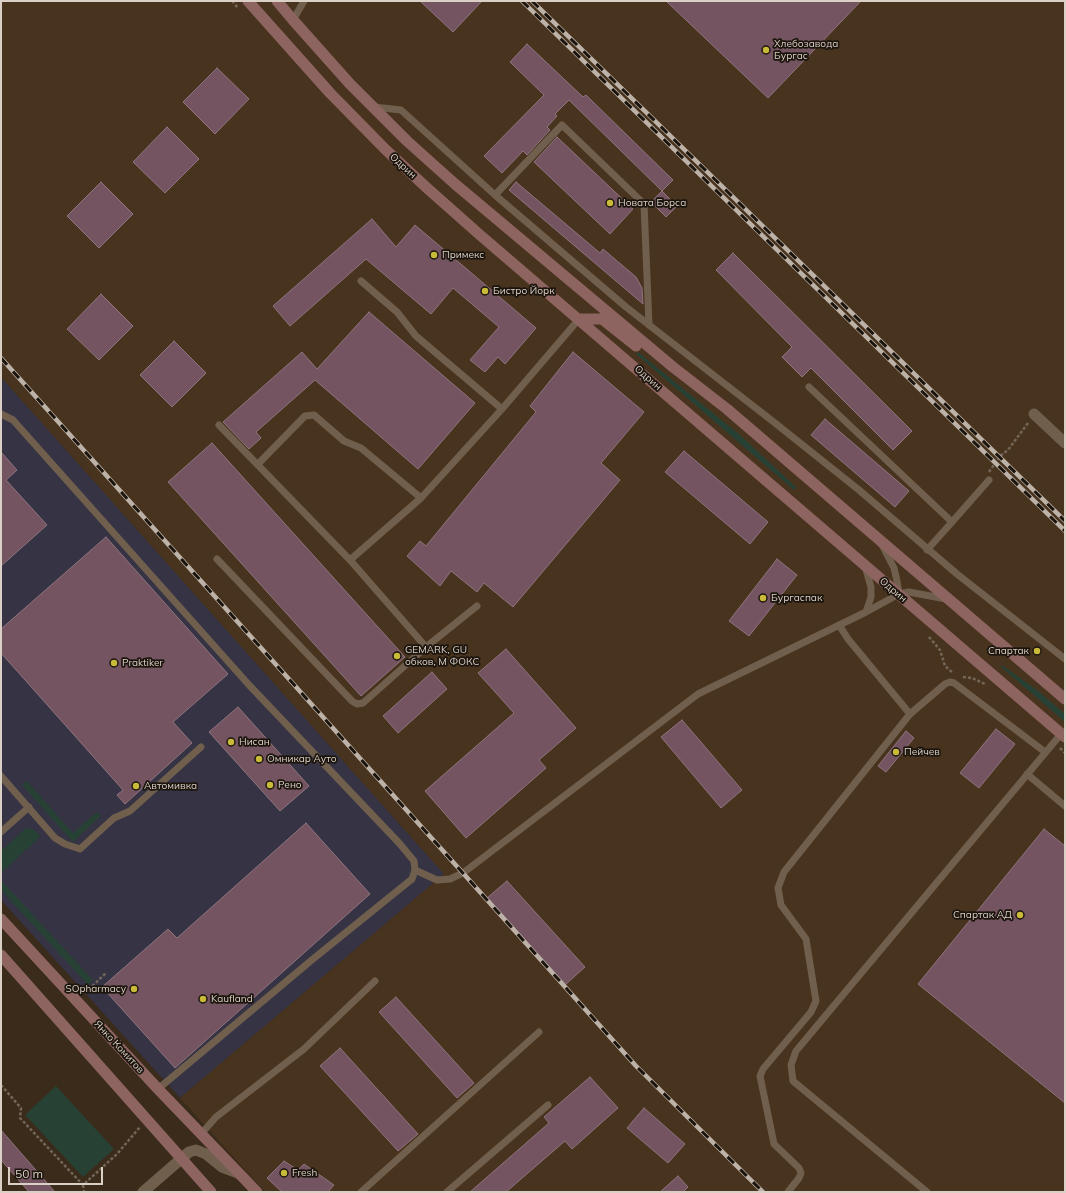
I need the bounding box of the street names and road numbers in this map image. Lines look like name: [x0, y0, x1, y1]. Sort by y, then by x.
street label: Одрин: [387, 151, 419, 181]
street label: Одрин: [632, 363, 664, 393]
street label: Одрин: [877, 575, 909, 605]
street label: Янко Комитов: [92, 1018, 146, 1076]

